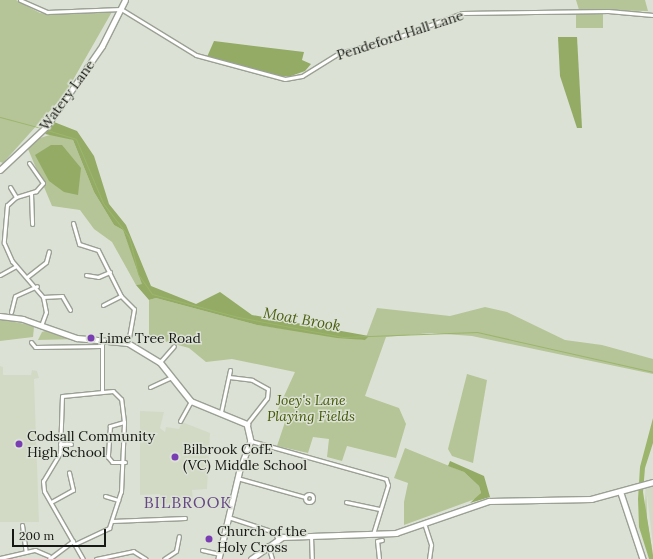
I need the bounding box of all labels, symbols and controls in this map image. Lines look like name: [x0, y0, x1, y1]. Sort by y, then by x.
street label: Pendeford Hall Lane: [334, 7, 466, 63]
street label: Watery Lane: [36, 57, 98, 133]
water label: Moat Brook: [262, 303, 342, 335]
place label: Lime Tree Road: [99, 330, 201, 346]
marker: Lime Tree Road: [86, 333, 96, 343]
park label: Joey's Lane Playing Fields: [267, 392, 355, 424]
place label: Codsall Community High School: [27, 428, 155, 460]
marker: Codsall Community High School: [14, 439, 24, 449]
place label: Bilbrook CofE (VC) Middle School: [183, 441, 307, 474]
marker: Bilbrook CofE (VC) Middle School: [170, 452, 180, 462]
district label: BILBROOK: [144, 492, 232, 512]
scale bar: [14, 521, 108, 547]
place label: Church of the Holy Cross: [217, 523, 307, 556]
text: 200 m: [19, 528, 54, 543]
marker: Church of the Holy Cross: [204, 534, 214, 544]

